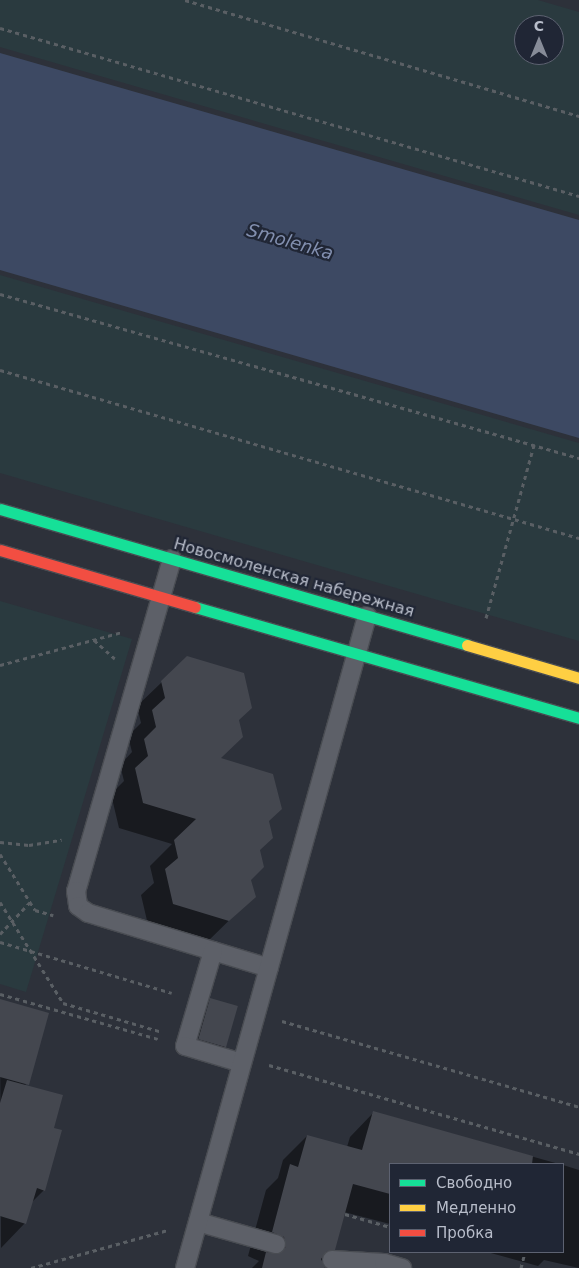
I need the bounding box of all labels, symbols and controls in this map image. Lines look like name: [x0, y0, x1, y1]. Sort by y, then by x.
north arrow: [514, 15, 564, 65]
text: С: [534, 18, 544, 34]
water label: Smolenka: [244, 219, 336, 265]
street label: Новосмоленская набережная: [171, 534, 417, 622]
legend: [389, 1163, 564, 1253]
text: Свободно: [436, 1174, 512, 1192]
text: Медленно: [436, 1199, 516, 1217]
text: Пробка: [436, 1224, 493, 1242]

